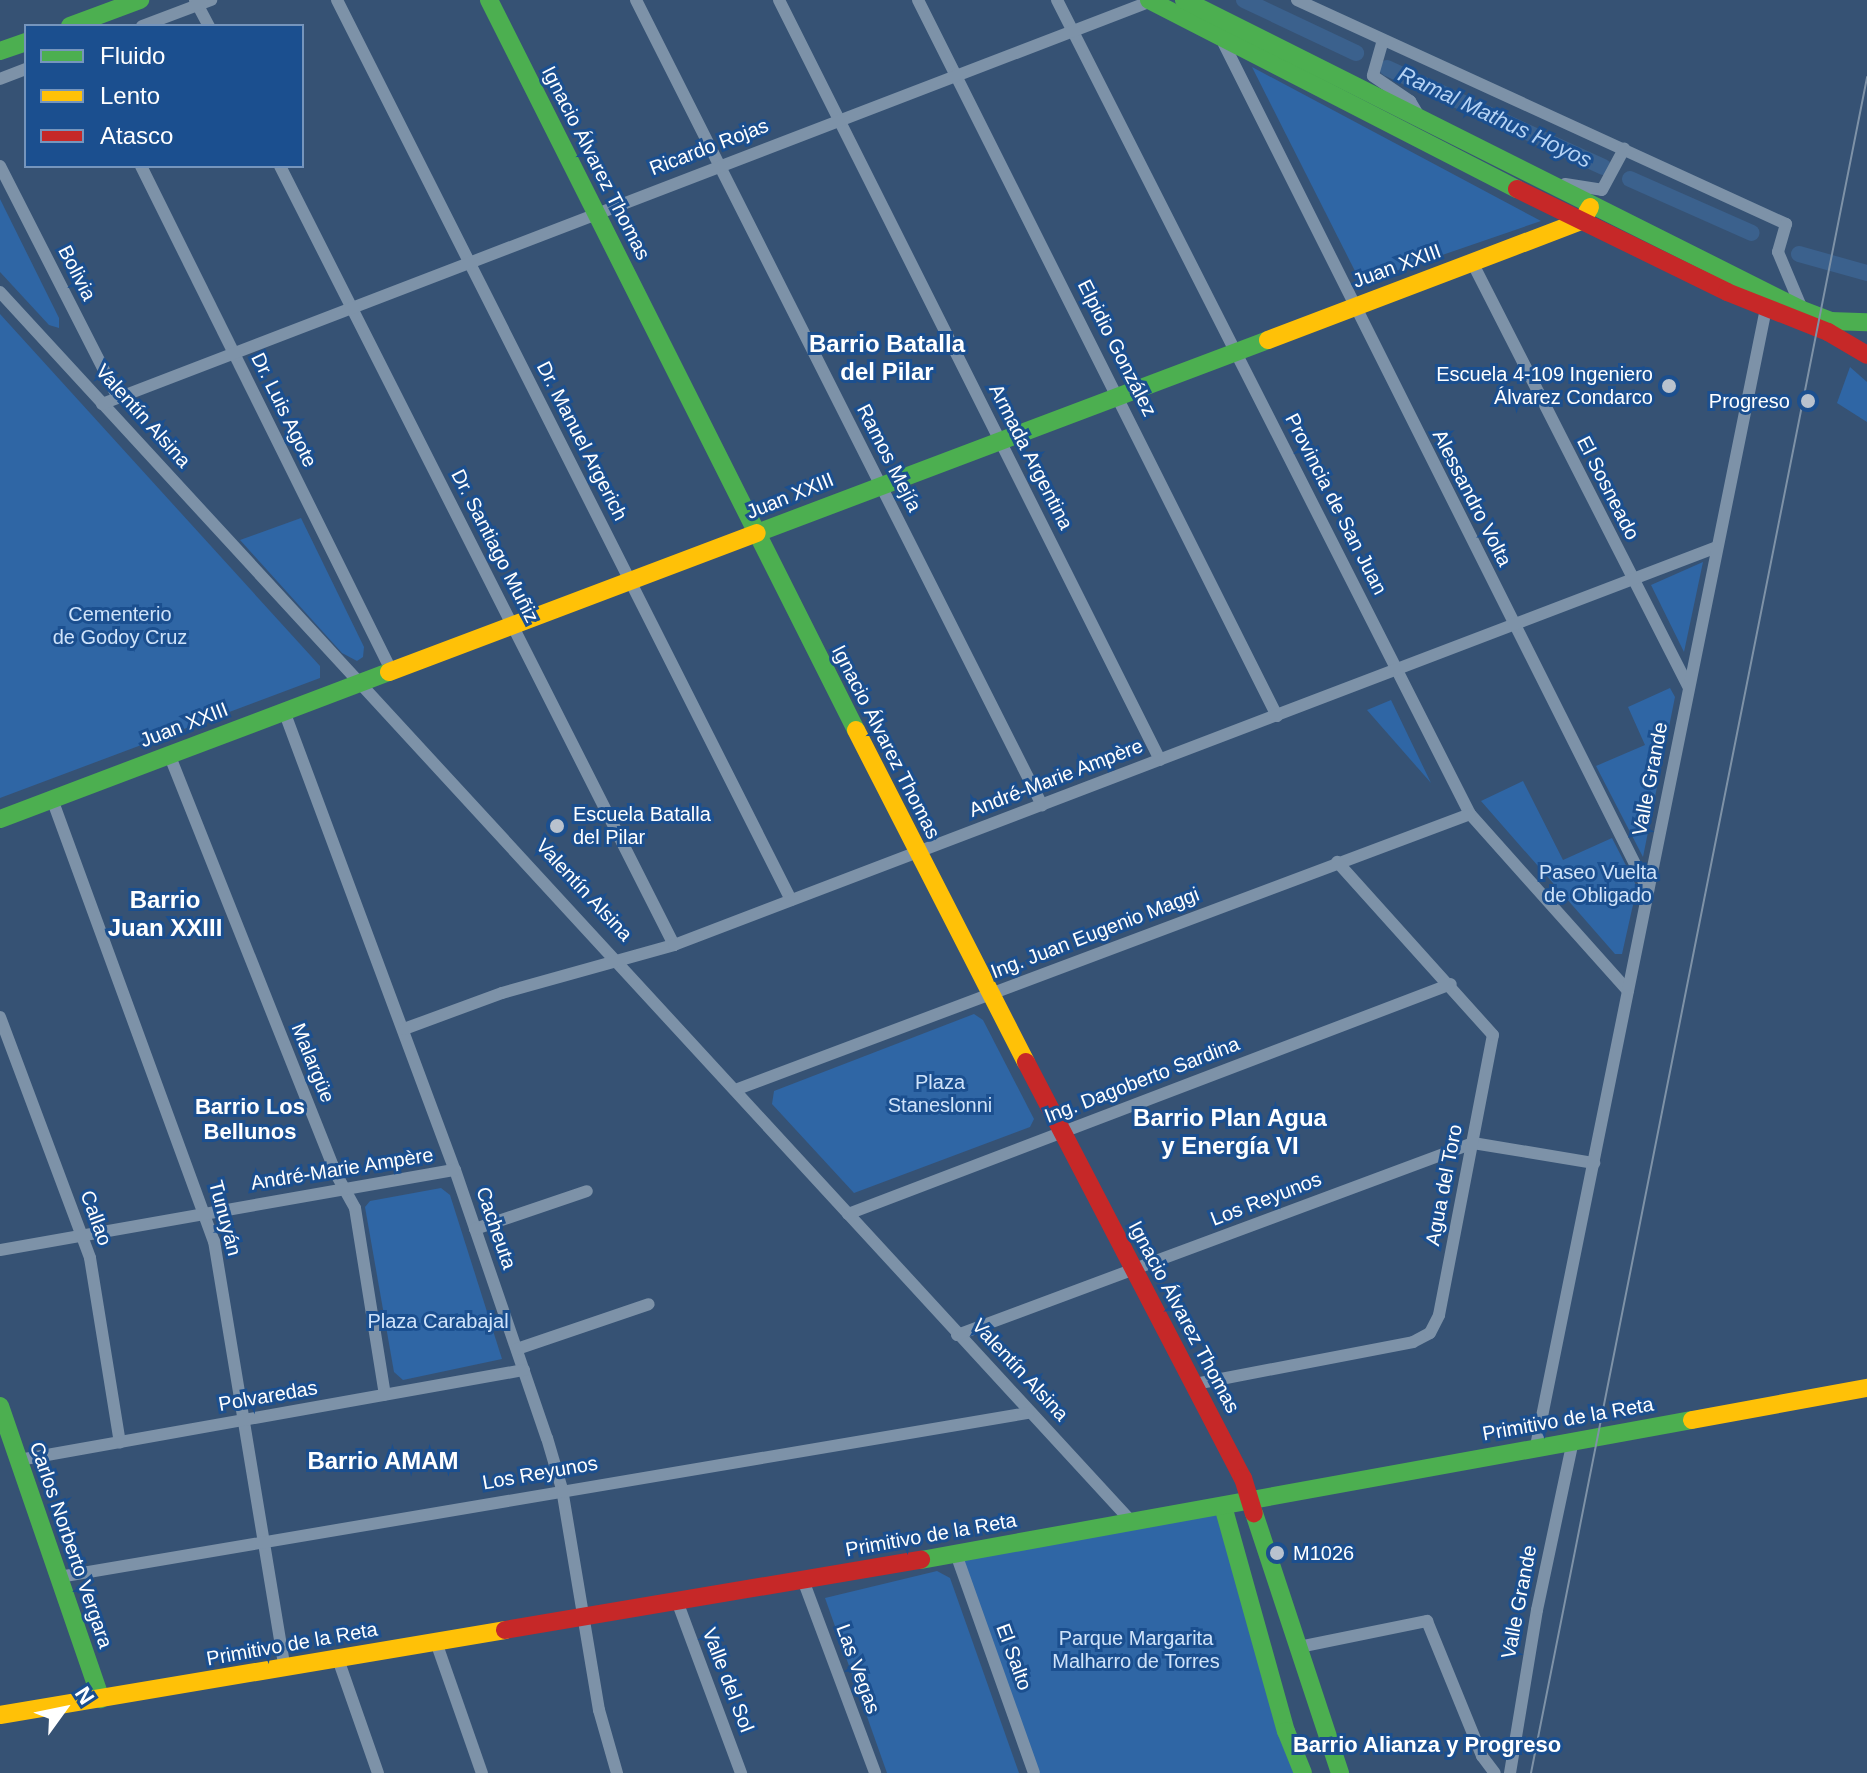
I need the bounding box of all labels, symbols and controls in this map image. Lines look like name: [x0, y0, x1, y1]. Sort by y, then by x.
legend: [24, 24, 304, 168]
text: Fluido: [100, 42, 165, 69]
water label: Ramal Mathus Hoyos: [1394, 61, 1596, 173]
street label: Ignacio Álvarez Thomas: [537, 62, 655, 264]
text: Lento: [100, 82, 160, 109]
street label: Ricardo Rojas: [646, 113, 772, 181]
text: Atasco: [100, 122, 173, 149]
street label: Juan XXIII: [1350, 239, 1444, 293]
street label: Bolivia: [53, 241, 101, 305]
street label: Elpidio González: [1072, 276, 1162, 420]
district label: Barrio Batalla del Pilar: [809, 330, 965, 386]
street label: Dr. Luis Agote: [246, 348, 322, 472]
street label: Dr. Manuel Argerich: [531, 357, 633, 525]
street label: Valentín Alsina: [90, 359, 196, 473]
place label: Escuela 4-109 Ingeniero Álvarez Condarco: [1436, 362, 1653, 409]
marker: Escuela 4-109 Ingeniero Álvarez Condarco: [1660, 377, 1678, 395]
street label: Armada Argentina: [984, 380, 1078, 534]
place label: Progreso: [1709, 389, 1790, 413]
marker: Progreso: [1797, 390, 1819, 412]
street label: Ramos Mejía: [852, 400, 926, 516]
street label: Provincia de San Juan: [1280, 409, 1392, 599]
street label: Alessandro Volta: [1427, 426, 1517, 570]
street label: El Sosneado: [1572, 432, 1644, 544]
street label: Dr. Santiago Muñiz: [446, 465, 544, 627]
street label: Juan XXIII: [743, 468, 837, 524]
park label: Cementerio de Godoy Cruz: [53, 602, 187, 649]
street label: Ignacio Álvarez Thomas: [827, 641, 945, 843]
street label: Juan XXIII: [137, 697, 231, 753]
street label: Valle Grande: [1627, 720, 1673, 838]
street label: André-Marie Ampère: [965, 734, 1147, 822]
place label: Escuela Batalla del Pilar: [573, 802, 711, 849]
marker: Escuela Batalla del Pilar: [548, 817, 566, 835]
street label: Valentín Alsina: [530, 834, 638, 946]
park label: Paseo Vuelta de Obligado: [1539, 860, 1657, 907]
street label: Ing. Juan Eugenio Maggi: [987, 882, 1203, 984]
district label: Barrio Juan XXIII: [108, 886, 222, 942]
street label: Malargüe: [286, 1020, 340, 1106]
street label: Ing. Dagoberto Sardina: [1041, 1032, 1243, 1128]
park label: Plaza Staneslonni: [888, 1071, 992, 1118]
district label: Barrio Los Bellunos: [195, 1093, 305, 1144]
district label: Barrio Plan Agua y Energía VI: [1133, 1104, 1327, 1160]
street label: Agua del Toro: [1420, 1122, 1468, 1248]
street label: André-Marie Ampère: [248, 1143, 436, 1195]
street label: Los Reyunos: [1207, 1167, 1325, 1231]
street label: Tunuyán: [203, 1178, 247, 1258]
street label: Cacheuta: [471, 1184, 521, 1272]
street label: Callao: [75, 1187, 117, 1249]
street label: Ignacio Álvarez Thomas: [1123, 1217, 1245, 1417]
park label: Plaza Carabajal: [367, 1309, 509, 1333]
street label: Valentín Alsina: [966, 1314, 1074, 1426]
street label: Polvaredas: [217, 1375, 319, 1417]
street label: Primitivo de la Reta: [1481, 1392, 1655, 1446]
street label: Carlos Norberto Vergara: [24, 1439, 118, 1651]
district label: Barrio AMAM: [307, 1447, 459, 1475]
street label: Los Reyunos: [480, 1451, 600, 1495]
street label: Primitivo de la Reta: [844, 1508, 1018, 1562]
place label: M1026: [1293, 1541, 1354, 1565]
street label: Valle Grande: [1496, 1543, 1542, 1661]
marker: M1026: [1268, 1544, 1286, 1562]
street label: Primitivo de la Reta: [205, 1617, 379, 1671]
street label: Las Vegas: [831, 1621, 885, 1717]
street label: El Salto: [991, 1621, 1037, 1693]
street label: Valle del Sol: [697, 1624, 759, 1736]
park label: Parque Margarita Malharro de Torres: [1052, 1626, 1220, 1673]
north arrow: [24, 1669, 104, 1749]
text: N: [70, 1682, 99, 1709]
district label: Barrio Alianza y Progreso: [1293, 1732, 1561, 1758]

